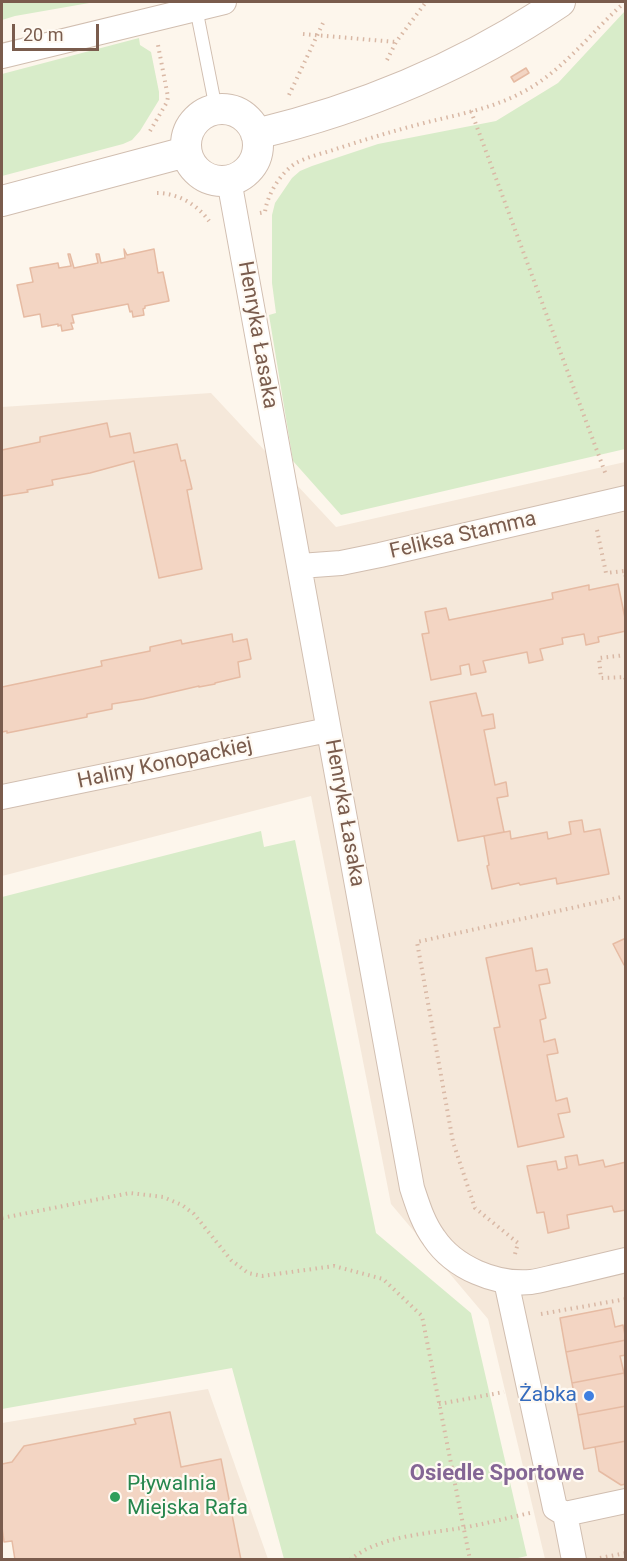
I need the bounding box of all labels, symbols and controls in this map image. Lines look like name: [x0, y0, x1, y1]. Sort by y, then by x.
scale bar: [15, 12, 102, 50]
text: 20 m: [23, 24, 63, 45]
street label: Henryka Łasaka: [232, 259, 282, 411]
street label: Feliksa Stamma: [387, 507, 539, 565]
street label: Haliny Konopackiej: [75, 733, 255, 795]
street label: Henryka Łasaka: [319, 737, 369, 889]
place label: Żabka: [519, 1383, 577, 1409]
marker: Żabka: [582, 1389, 596, 1403]
district label: Osiedle Sportowe: [410, 1461, 584, 1487]
place label: Pływalnia Miejska Rafa: [127, 1472, 248, 1522]
marker: Pływalnia Miejska Rafa: [108, 1490, 122, 1504]

